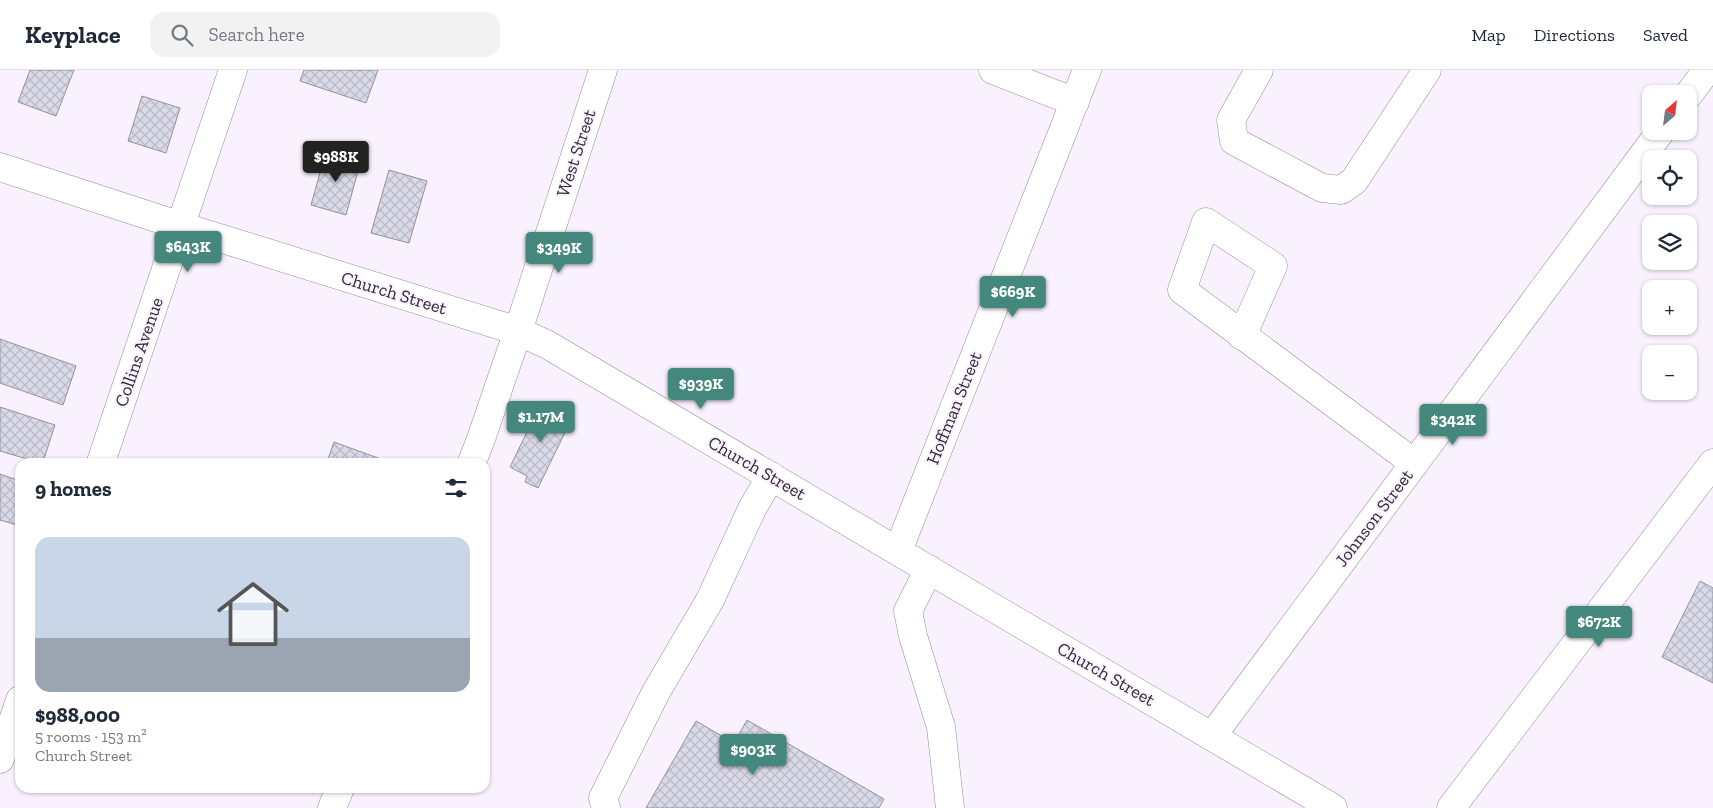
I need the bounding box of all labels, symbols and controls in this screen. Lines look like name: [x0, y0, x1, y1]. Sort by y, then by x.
search box: [150, 12, 500, 57]
text: Keyplace: [25, 20, 120, 49]
icon: search: [168, 21, 196, 49]
text: Search here: [208, 23, 305, 46]
text: Map: [1471, 24, 1506, 46]
text: Directions: [1534, 24, 1615, 46]
text: Saved: [1643, 24, 1688, 46]
north arrow: [1642, 85, 1698, 140]
map controls: [1642, 85, 1697, 400]
street label: West Street: [552, 106, 601, 199]
pin: $988K: [301, 140, 371, 183]
text: $988K: [314, 147, 358, 166]
button: locate: [1642, 150, 1697, 205]
button: layers: [1642, 215, 1697, 270]
pin: $643K: [153, 230, 223, 273]
pin: $349K: [524, 232, 594, 274]
text: $643K: [166, 237, 210, 256]
text: $349K: [537, 238, 581, 257]
street label: Church Street: [339, 267, 450, 320]
pin: $669K: [978, 276, 1048, 318]
button: +: [1642, 280, 1697, 335]
text: $669K: [991, 282, 1035, 301]
street label: Collins Avenue: [110, 294, 168, 410]
button: −: [1642, 345, 1697, 400]
street label: Hoffman Street: [921, 348, 987, 468]
pin: $939K: [666, 368, 736, 410]
text: $939K: [679, 374, 723, 393]
pin: $1.17M: [500, 400, 582, 443]
pin: $342K: [1418, 404, 1488, 446]
text: $1.17M: [518, 407, 564, 426]
text: $342K: [1431, 410, 1475, 429]
street label: Church Street: [704, 431, 810, 505]
street label: Johnson Street: [1330, 465, 1418, 571]
icon: filters: [442, 474, 470, 502]
text: 9 homes: [35, 476, 112, 501]
icon: home: [208, 569, 298, 659]
pin: $672K: [1564, 606, 1634, 648]
text: $672K: [1577, 612, 1621, 631]
street label: Church Street: [1053, 637, 1159, 711]
text: $988,000: [35, 702, 120, 727]
text: 5 rooms · 153 m²: [35, 727, 147, 746]
pin: $903K: [718, 734, 788, 776]
text: $903K: [731, 740, 775, 759]
text: Church Street: [35, 746, 132, 765]

